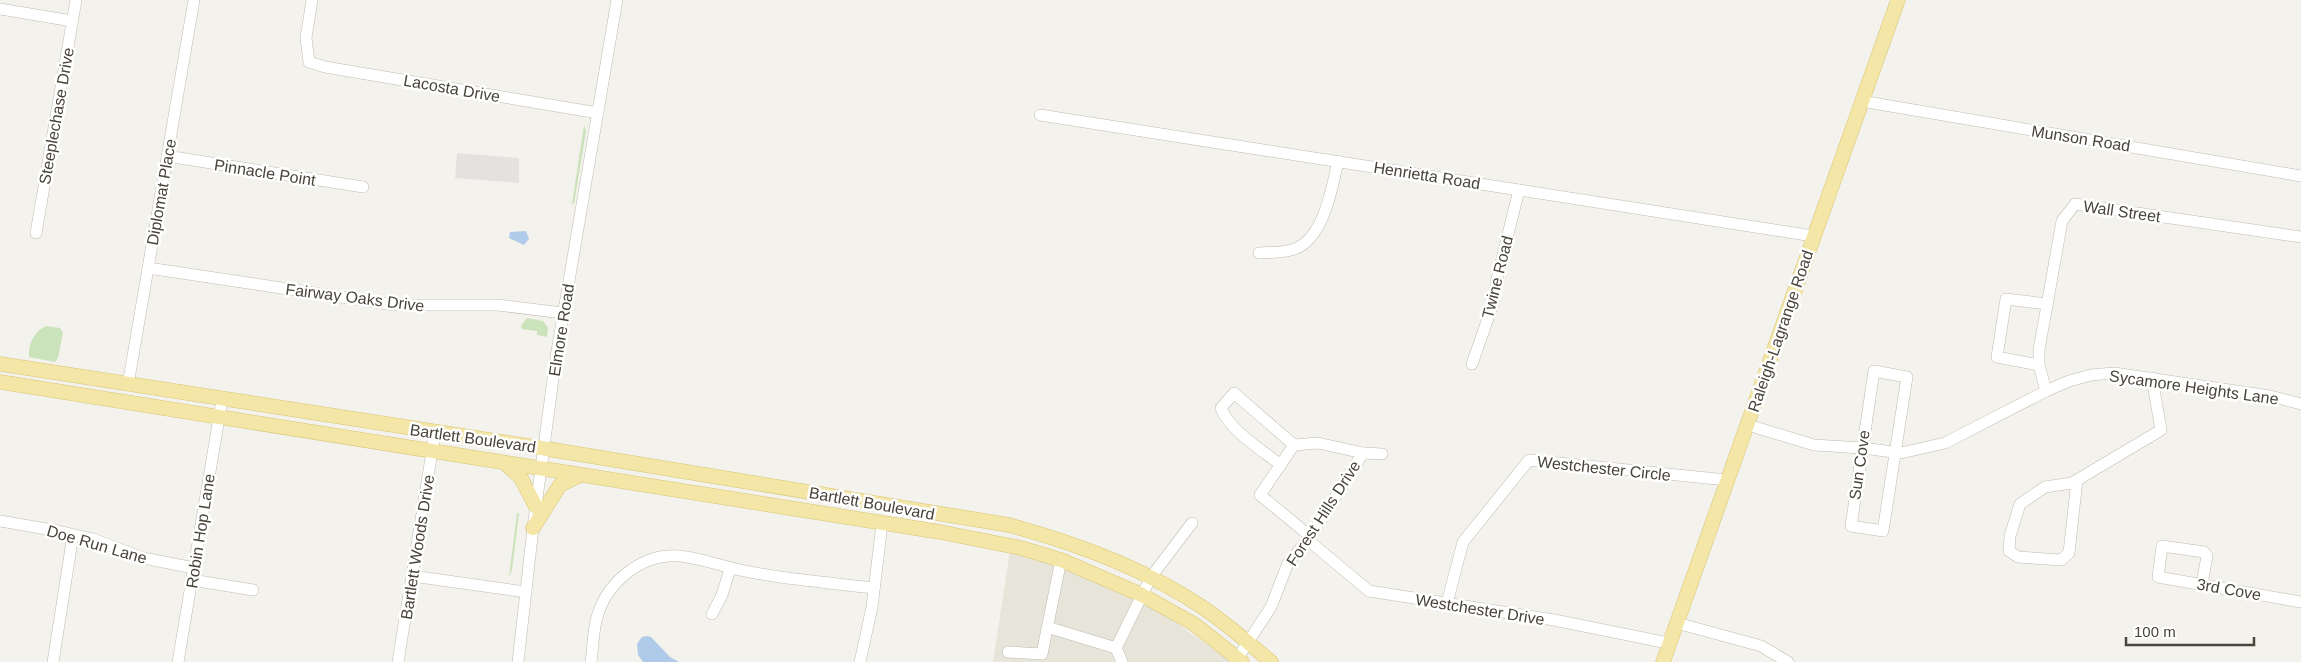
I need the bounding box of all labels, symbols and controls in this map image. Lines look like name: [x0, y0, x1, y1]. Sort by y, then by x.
street label: Steeplechase Drive: [36, 46, 77, 186]
street label: Lacosta Drive: [402, 72, 502, 105]
street label: Munson Road: [2030, 122, 2131, 155]
street label: Diplomat Place: [144, 138, 179, 247]
street label: Pinnacle Point: [213, 156, 317, 189]
street label: Henrietta Road: [1372, 159, 1481, 192]
street label: Wall Street: [2082, 198, 2162, 225]
street label: Twine Road: [1479, 234, 1516, 320]
street label: Raleigh-Lagrange Road: [1745, 248, 1816, 414]
street label: Fairway Oaks Drive: [285, 281, 425, 314]
street label: Elmore Road: [546, 283, 577, 378]
street label: Sycamore Heights Lane: [2108, 367, 2280, 408]
street label: Bartlett Boulevard: [409, 421, 537, 456]
street label: Sun Cove: [1846, 429, 1873, 501]
street label: Westchester Circle: [1536, 453, 1672, 484]
street label: Forest Hills Drive: [1283, 457, 1364, 569]
street label: Robin Hop Lane: [183, 473, 218, 590]
street label: Bartlett Woods Drive: [398, 473, 437, 621]
street label: Bartlett Boulevard: [808, 484, 936, 523]
street label: Doe Run Lane: [45, 522, 149, 567]
street label: 3rd Cove: [2195, 575, 2262, 604]
street label: Westchester Drive: [1414, 591, 1546, 628]
scale bar: [2126, 614, 2254, 646]
text: 100 m: [2134, 623, 2176, 640]

